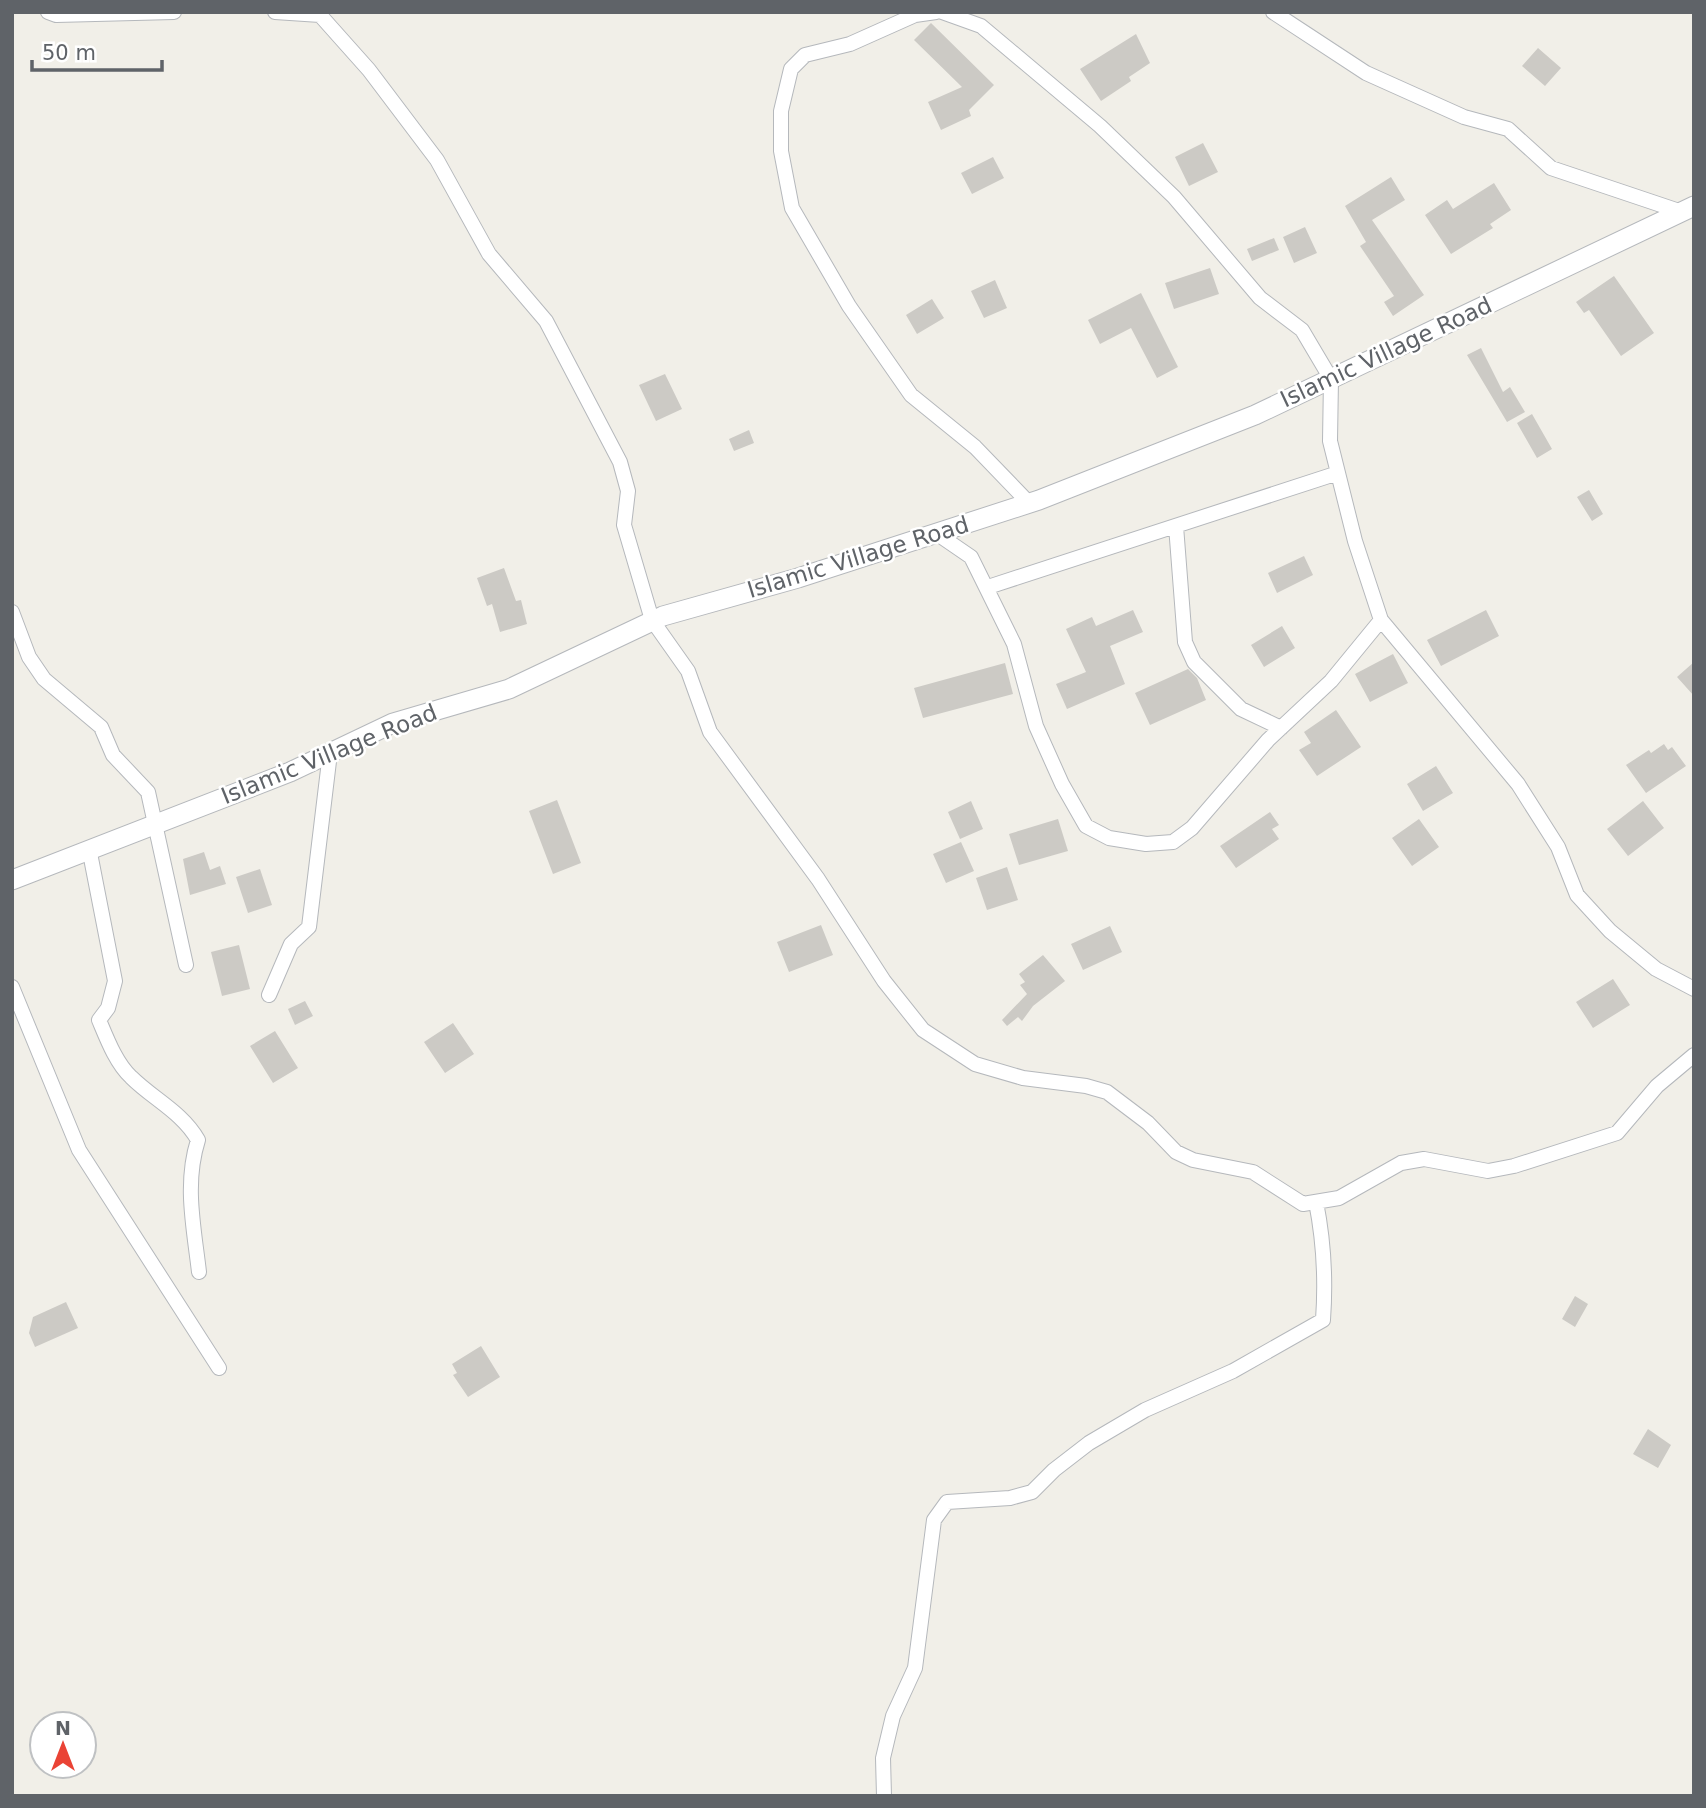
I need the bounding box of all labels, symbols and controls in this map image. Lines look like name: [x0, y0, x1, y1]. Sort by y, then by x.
scale bar: [32, 28, 161, 72]
text: 50 m: [42, 41, 96, 65]
street label: Islamic Village Road: [1276, 292, 1496, 412]
street label: Islamic Village Road: [744, 511, 972, 603]
street label: Islamic Village Road: [217, 699, 441, 809]
north arrow: [28, 1710, 98, 1780]
text: N: [55, 1717, 71, 1739]

